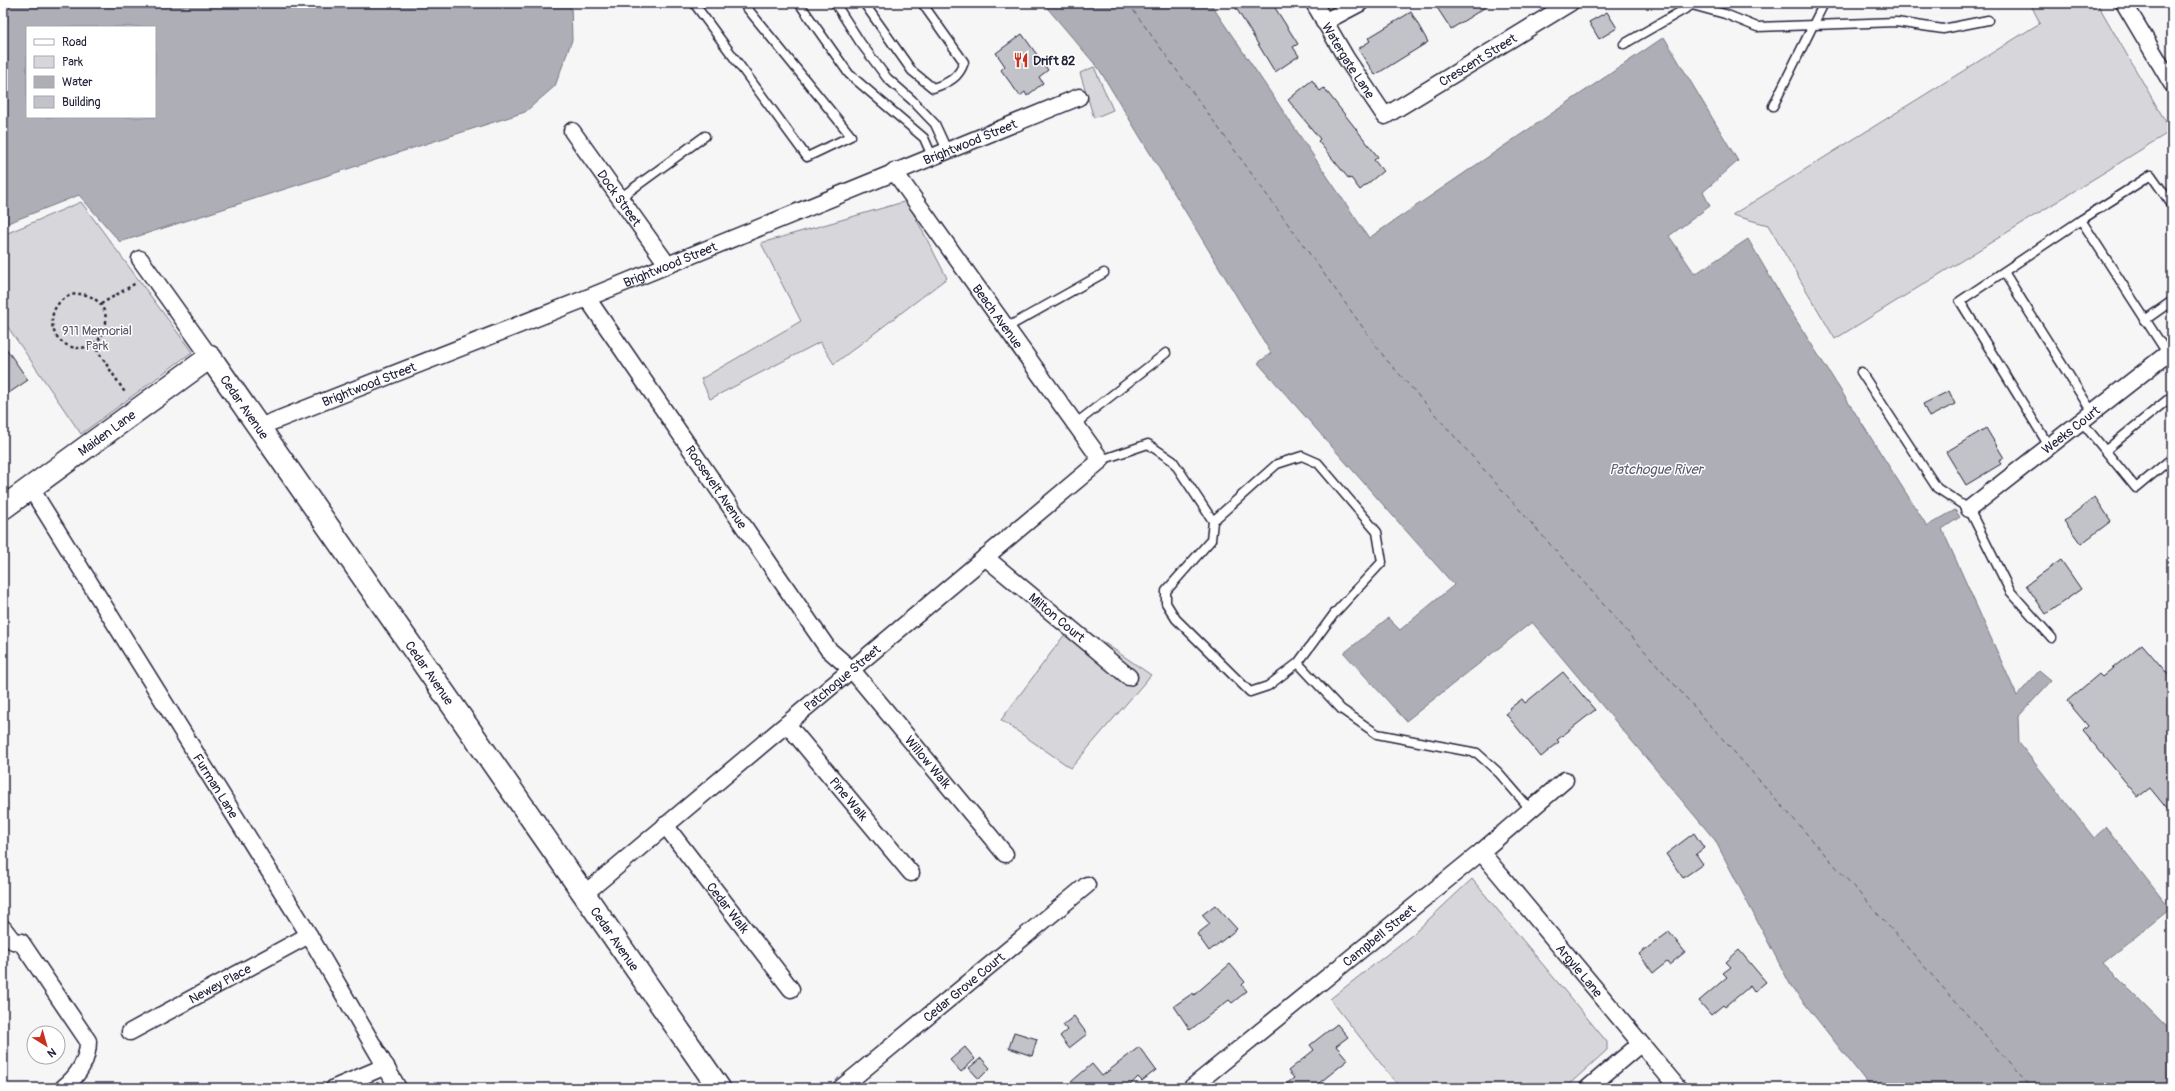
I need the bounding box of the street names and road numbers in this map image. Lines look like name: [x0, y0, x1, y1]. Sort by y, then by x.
street label: Watergate Lane: [1318, 20, 1378, 102]
street label: Crescent Street: [1436, 30, 1520, 90]
street label: Brightwood Street: [921, 116, 1020, 169]
street label: Dock Street: [593, 167, 645, 230]
street label: Brightwood Street: [621, 239, 720, 291]
street label: Beach Avenue: [969, 281, 1026, 352]
street label: Brightwood Street: [320, 359, 419, 410]
street label: Cedar Avenue: [216, 372, 272, 443]
street label: Weeks Court: [2039, 402, 2104, 458]
street label: Maiden Lane: [75, 407, 139, 460]
street label: Roosevelt Avenue: [682, 443, 750, 532]
street label: Milton Court: [1025, 590, 1089, 647]
street label: Cedar Avenue: [401, 638, 457, 709]
street label: Patchogue Street: [801, 641, 885, 715]
street label: Willow Walk: [901, 733, 954, 792]
street label: Furman Lane: [189, 751, 242, 822]
street label: Pine Walk: [826, 774, 871, 825]
street label: Cedar Walk: [703, 879, 753, 937]
street label: Campbell Street: [1340, 901, 1419, 970]
street label: Cedar Avenue: [586, 904, 642, 975]
street label: Argyle Lane: [1552, 941, 1606, 1001]
street label: Cedar Grove Court: [920, 949, 1009, 1026]
street label: Newey Place: [186, 961, 254, 1008]

